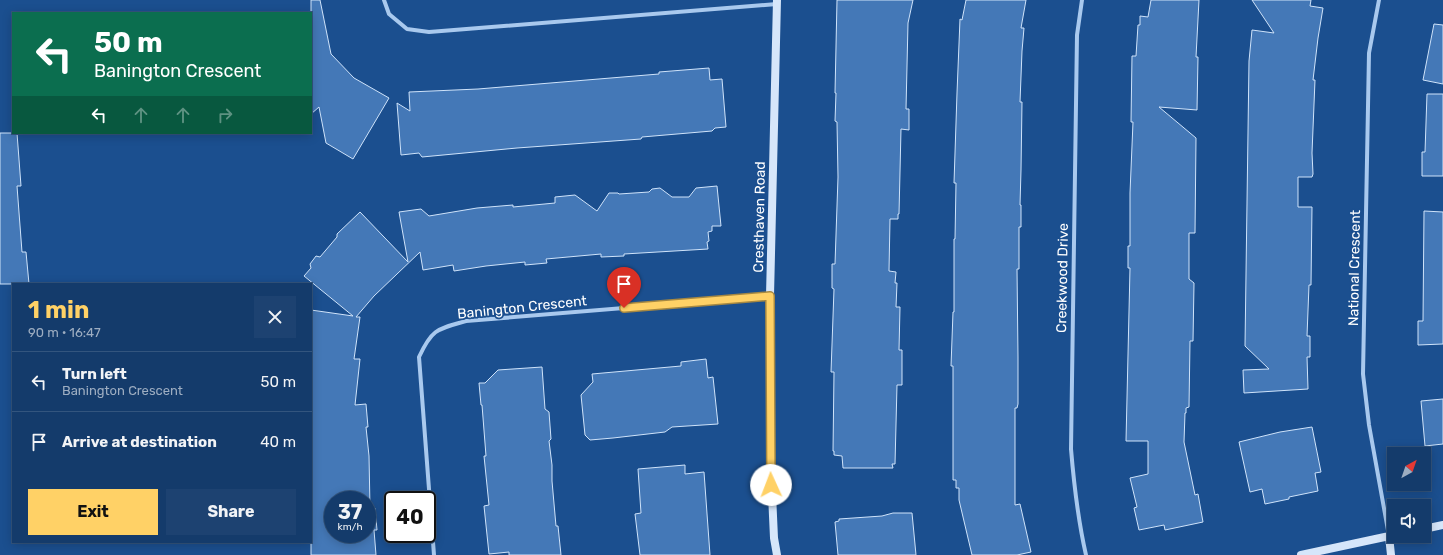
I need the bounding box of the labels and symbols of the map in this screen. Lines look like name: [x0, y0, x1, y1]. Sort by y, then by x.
street label: Cresthaven Road: [750, 161, 769, 273]
street label: National Crescent: [1345, 209, 1364, 326]
street label: Creekwood Drive: [1053, 223, 1072, 333]
pin: [607, 267, 641, 308]
street label: Banington Crescent: [456, 292, 588, 323]
north arrow: [1387, 447, 1431, 491]
position arrow: [750, 464, 792, 506]
speed limit sign: 40: [384, 491, 436, 543]

